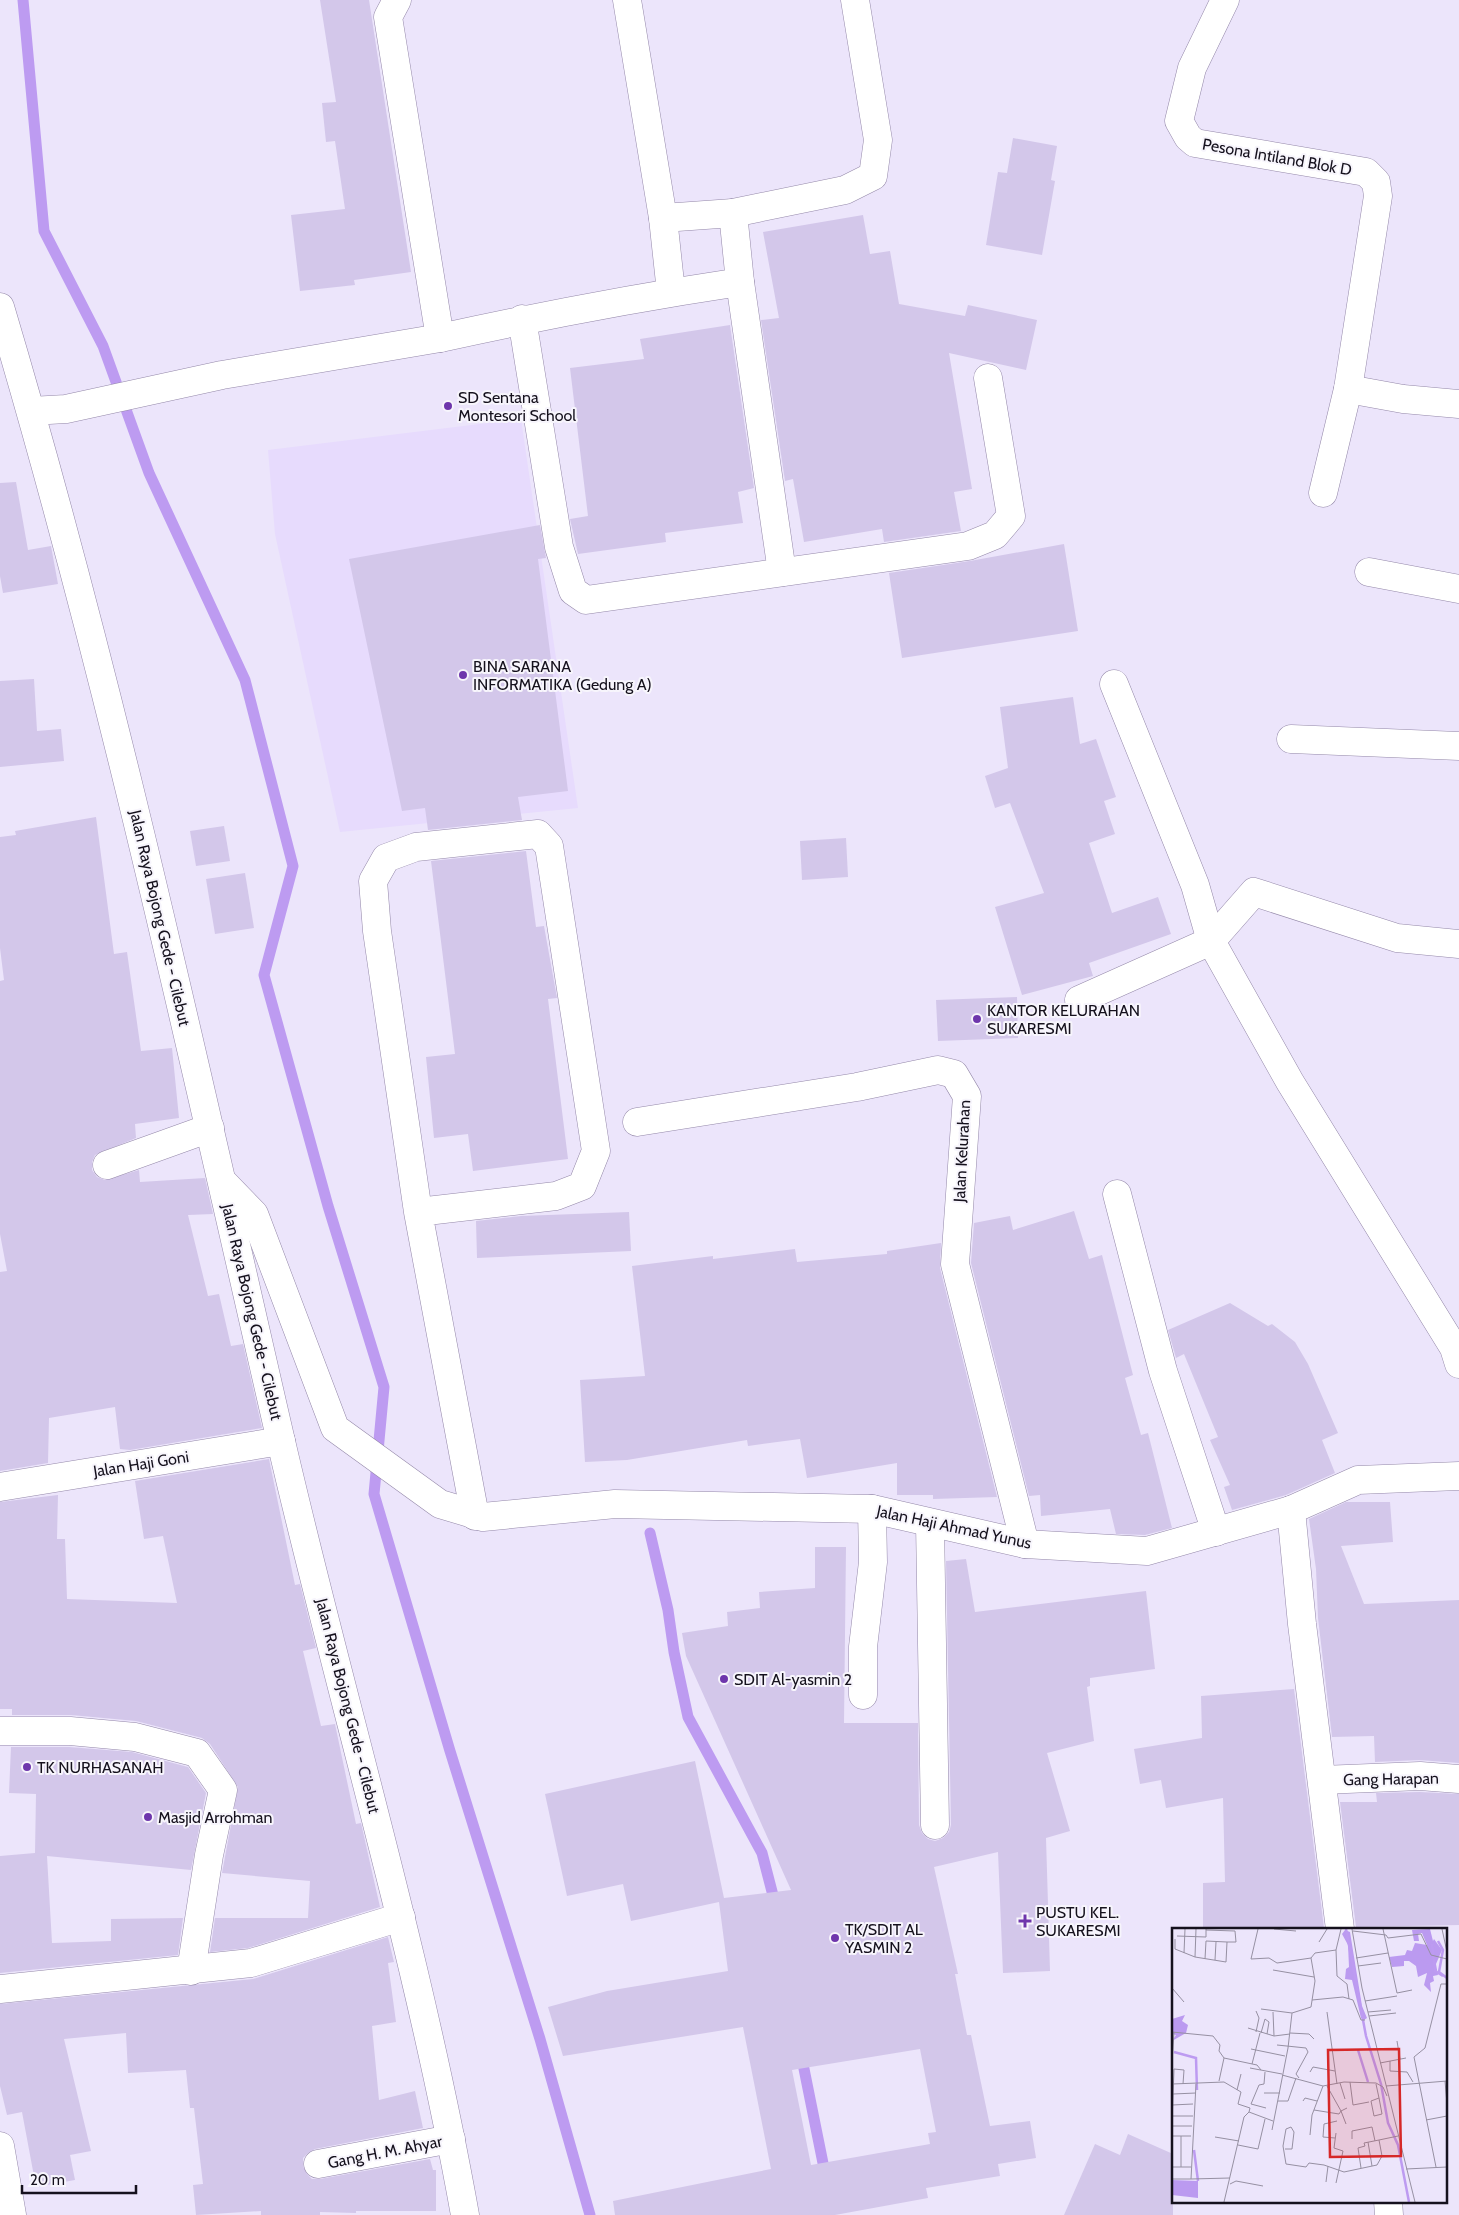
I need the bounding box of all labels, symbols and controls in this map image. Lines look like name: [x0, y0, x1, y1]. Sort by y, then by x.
street label: Pesona Intiland Blok D: [1201, 134, 1353, 180]
place label: SD Sentana Montesori School: [458, 388, 576, 425]
marker: SD Sentana Montesori School: [442, 400, 454, 412]
place label: BINA SARANA INFORMATIKA (Gedung A): [473, 657, 652, 694]
marker: BINA SARANA INFORMATIKA (Gedung A): [457, 669, 469, 681]
street label: Jalan Raya Bojong Gede - Cilebut: [126, 807, 194, 1028]
place label: KANTOR KELURAHAN SUKARESMI: [987, 1001, 1140, 1038]
marker: KANTOR KELURAHAN SUKARESMI: [971, 1013, 983, 1025]
street label: Jalan Kelurahan: [950, 1099, 974, 1204]
street label: Jalan Raya Bojong Gede - Cilebut: [218, 1201, 286, 1422]
street label: Jalan Haji Goni: [91, 1447, 190, 1481]
street label: Jalan Haji Ahmad Yunus: [874, 1501, 1034, 1553]
street label: Jalan Raya Bojong Gede - Cilebut: [312, 1595, 384, 1816]
place label: SDIT Al-yasmin 2: [734, 1670, 852, 1689]
marker: SDIT Al-yasmin 2: [718, 1673, 730, 1685]
place label: TK NURHASANAH: [37, 1758, 163, 1777]
marker: TK NURHASANAH: [21, 1761, 33, 1773]
street label: Gang Harapan: [1343, 1769, 1439, 1789]
place label: Masjid Arrohman: [158, 1808, 272, 1827]
marker: Masjid Arrohman: [142, 1811, 154, 1823]
place label: PUSTU KEL. SUKARESMI: [1036, 1903, 1121, 1940]
marker: PUSTU KEL. SUKARESMI: [1018, 1914, 1032, 1928]
place label: TK/SDIT AL YASMIN 2: [844, 1920, 923, 1957]
inset map: [1172, 1928, 1446, 2202]
marker: TK/SDIT AL YASMIN 2: [829, 1932, 841, 1944]
street label: Gang H. M. Ahyar: [326, 2131, 445, 2172]
scale bar: [22, 2162, 136, 2194]
text: 20 m: [30, 2171, 65, 2189]

